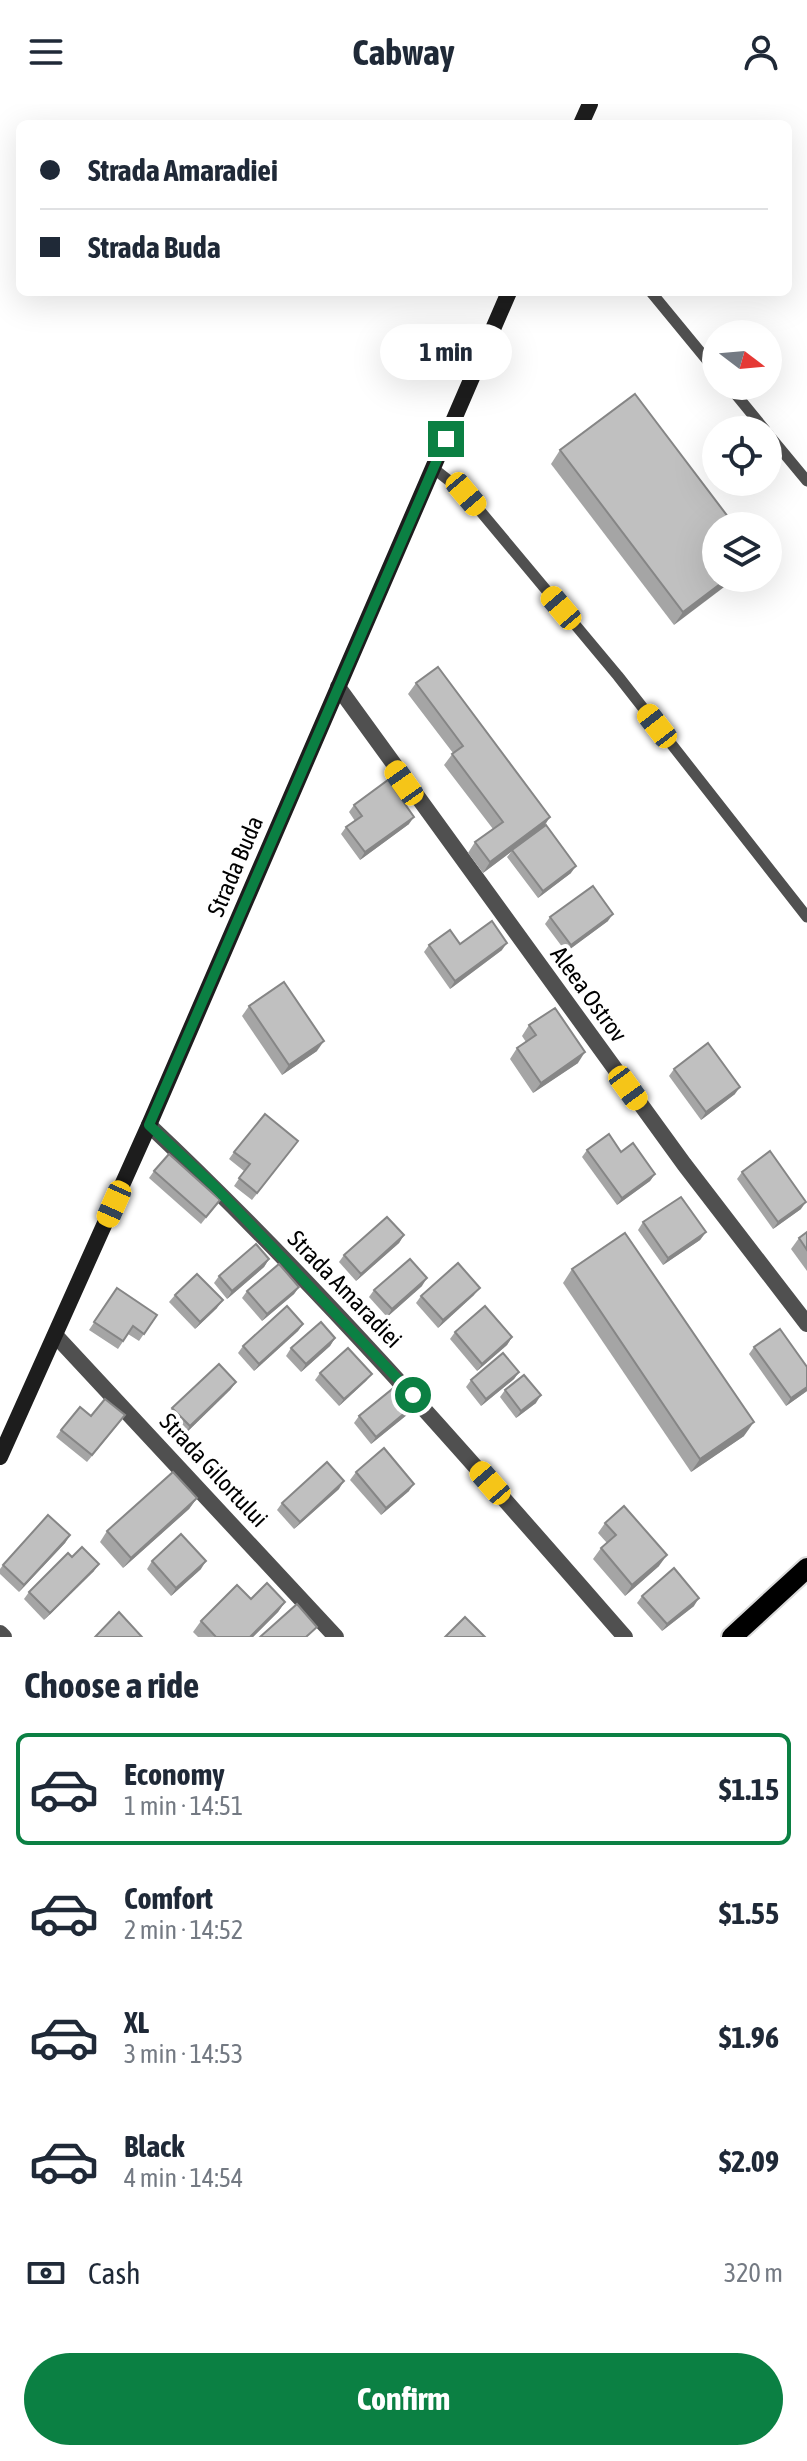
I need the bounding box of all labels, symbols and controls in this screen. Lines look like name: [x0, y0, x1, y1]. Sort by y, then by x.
icon: menu: [24, 30, 68, 74]
icon: person: [739, 30, 783, 74]
text: Cabway: [352, 31, 455, 73]
text: Strada Amaradiei: [88, 153, 278, 187]
text: Strada Buda: [88, 230, 221, 264]
north arrow: [702, 320, 782, 400]
map controls: [702, 320, 782, 592]
callout: 1 min: [380, 323, 512, 379]
text: 1 min: [419, 337, 473, 367]
button: locate: [702, 416, 782, 496]
route end: [428, 421, 464, 457]
car: [441, 468, 491, 520]
button: layers: [702, 512, 782, 592]
car: [536, 582, 586, 634]
car: [633, 700, 681, 752]
car: [380, 756, 428, 810]
street label: Strada Buda: [202, 812, 268, 920]
street label: Aleea Ostrov: [545, 941, 633, 1047]
car: [604, 1062, 652, 1114]
car: [93, 1177, 135, 1231]
street label: Strada Amaradiei: [283, 1225, 407, 1353]
route start: [395, 1377, 431, 1413]
street label: Strada Gilortului: [155, 1408, 273, 1532]
car: [465, 1457, 515, 1509]
text: Choose a ride: [24, 1664, 199, 1706]
icon: car: [28, 1753, 100, 1825]
text: Economy: [124, 1757, 225, 1791]
text: $1.15: [719, 1772, 779, 1806]
text: 1 min · 14:51: [124, 1791, 243, 1821]
icon: car: [28, 1877, 100, 1949]
text: Comfort: [124, 1881, 213, 1915]
text: $1.55: [719, 1896, 779, 1930]
text: 2 min · 14:52: [124, 1915, 243, 1945]
icon: car: [28, 2001, 100, 2073]
text: XL: [124, 2005, 149, 2039]
text: $1.96: [719, 2020, 779, 2054]
text: 3 min · 14:53: [124, 2039, 243, 2069]
icon: car: [28, 2125, 100, 2197]
text: Black: [124, 2129, 184, 2163]
text: $2.09: [719, 2144, 779, 2178]
text: 4 min · 14:54: [124, 2163, 243, 2193]
icon: cash: [24, 2251, 68, 2295]
text: Cash: [88, 2256, 141, 2290]
text: 320 m: [724, 2258, 783, 2288]
button: Confirm: [24, 2353, 783, 2445]

